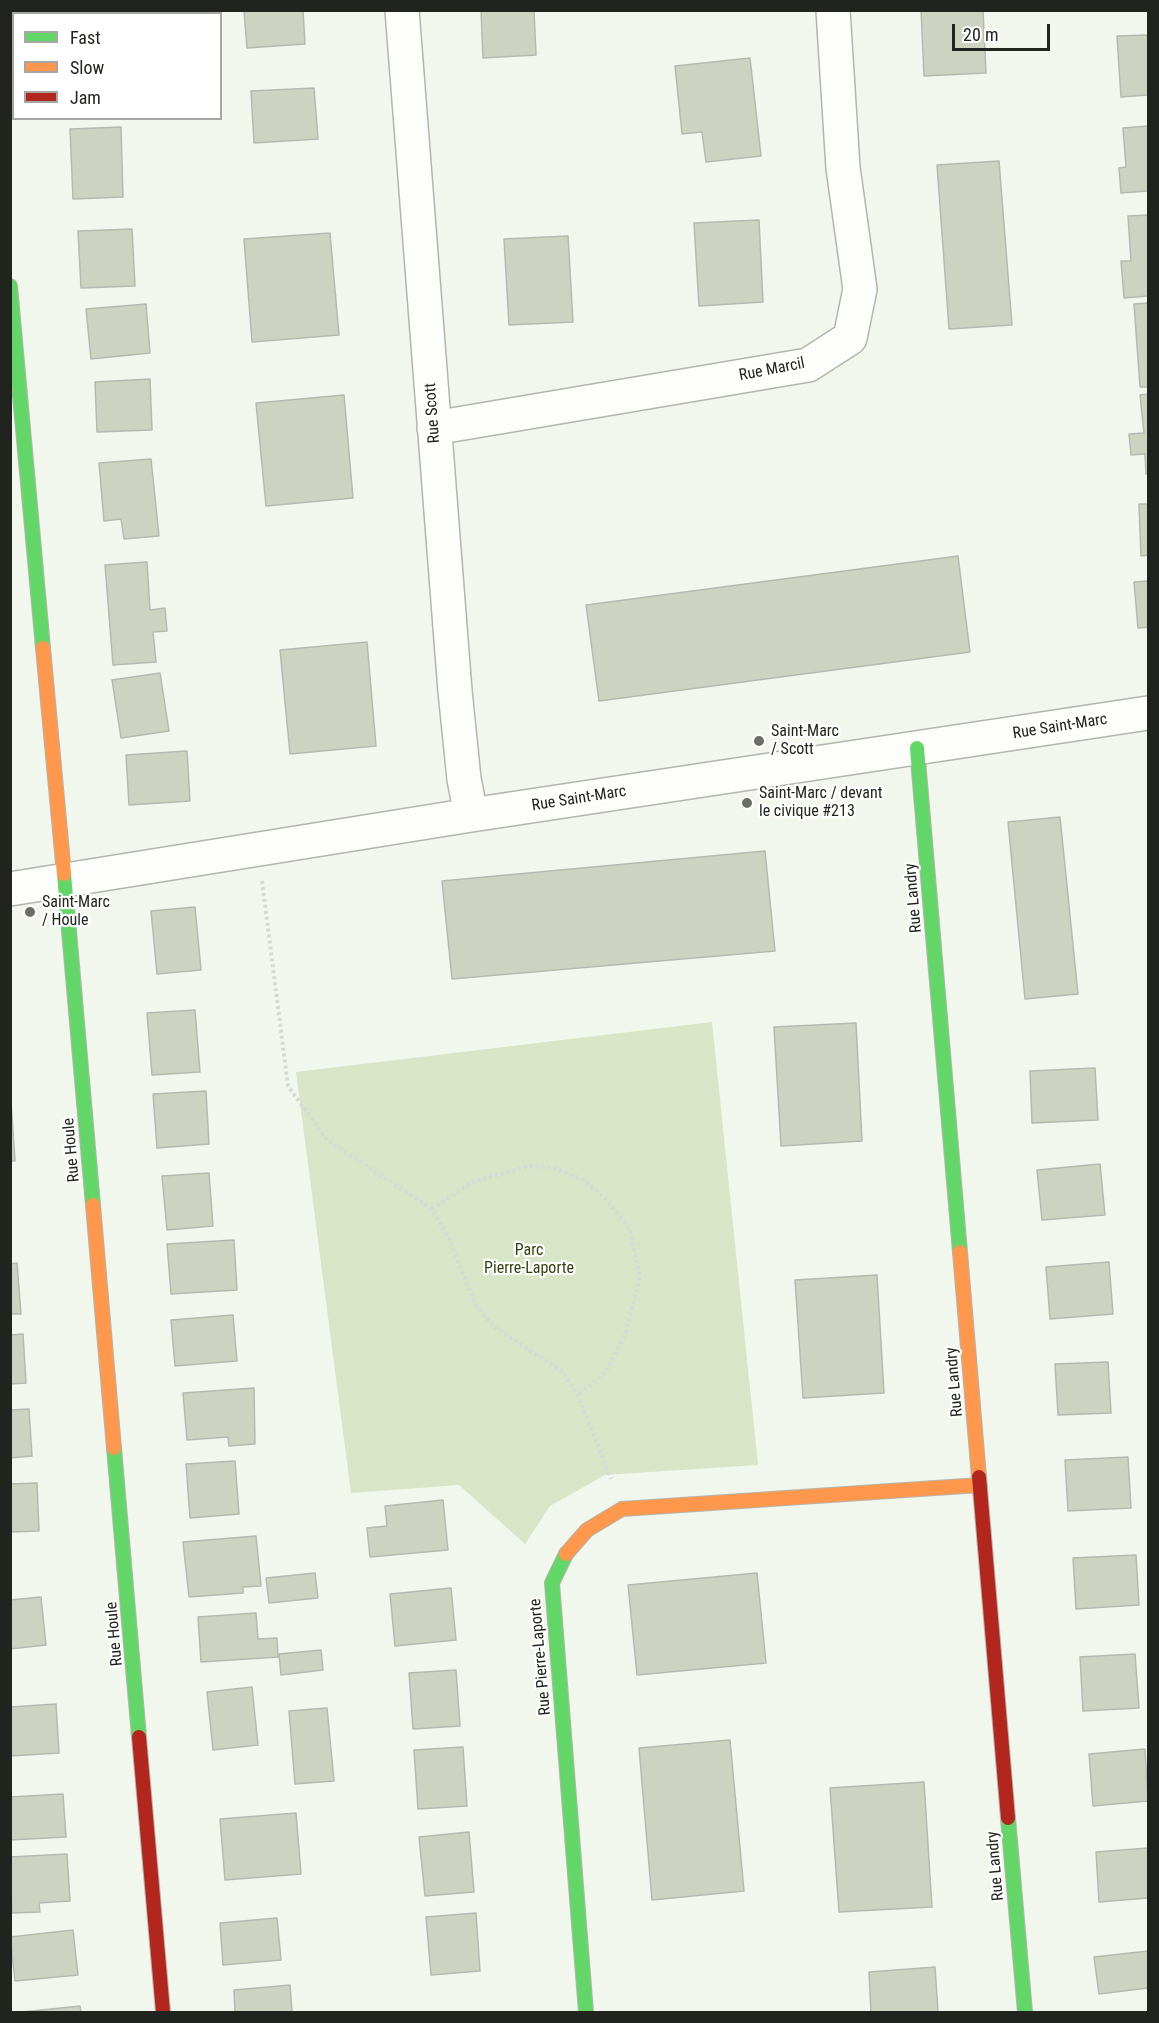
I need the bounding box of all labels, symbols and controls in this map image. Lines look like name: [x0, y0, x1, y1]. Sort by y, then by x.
legend: [12, 12, 222, 120]
scale bar: [955, 12, 1052, 50]
text: 20 m: [963, 24, 998, 45]
text: Fast: [70, 27, 101, 48]
text: Slow: [70, 57, 104, 78]
text: Jam: [70, 87, 101, 108]
street label: Rue Marcil: [737, 354, 807, 386]
street label: Rue Scott: [421, 382, 445, 444]
street label: Rue Saint-Marc: [1011, 710, 1109, 744]
place label: Saint-Marc / Scott: [771, 722, 839, 760]
marker: Saint-Marc / Scott: [752, 734, 766, 748]
street label: Rue Saint-Marc: [530, 782, 628, 816]
place label: Saint-Marc / devant le civique #213: [759, 784, 882, 822]
marker: Saint-Marc / devant le civique #213: [740, 796, 754, 810]
street label: Rue Landry: [901, 862, 927, 934]
place label: Saint-Marc / Houle: [42, 893, 110, 931]
marker: Saint-Marc / Houle: [23, 905, 37, 919]
street label: Rue Houle: [60, 1117, 84, 1183]
park label: Parc Pierre-Laporte: [484, 1241, 574, 1279]
street label: Rue Landry: [942, 1346, 968, 1418]
street label: Rue Pierre-Laporte: [526, 1598, 556, 1716]
street label: Rue Houle: [103, 1601, 127, 1667]
street label: Rue Landry: [983, 1830, 1009, 1902]

